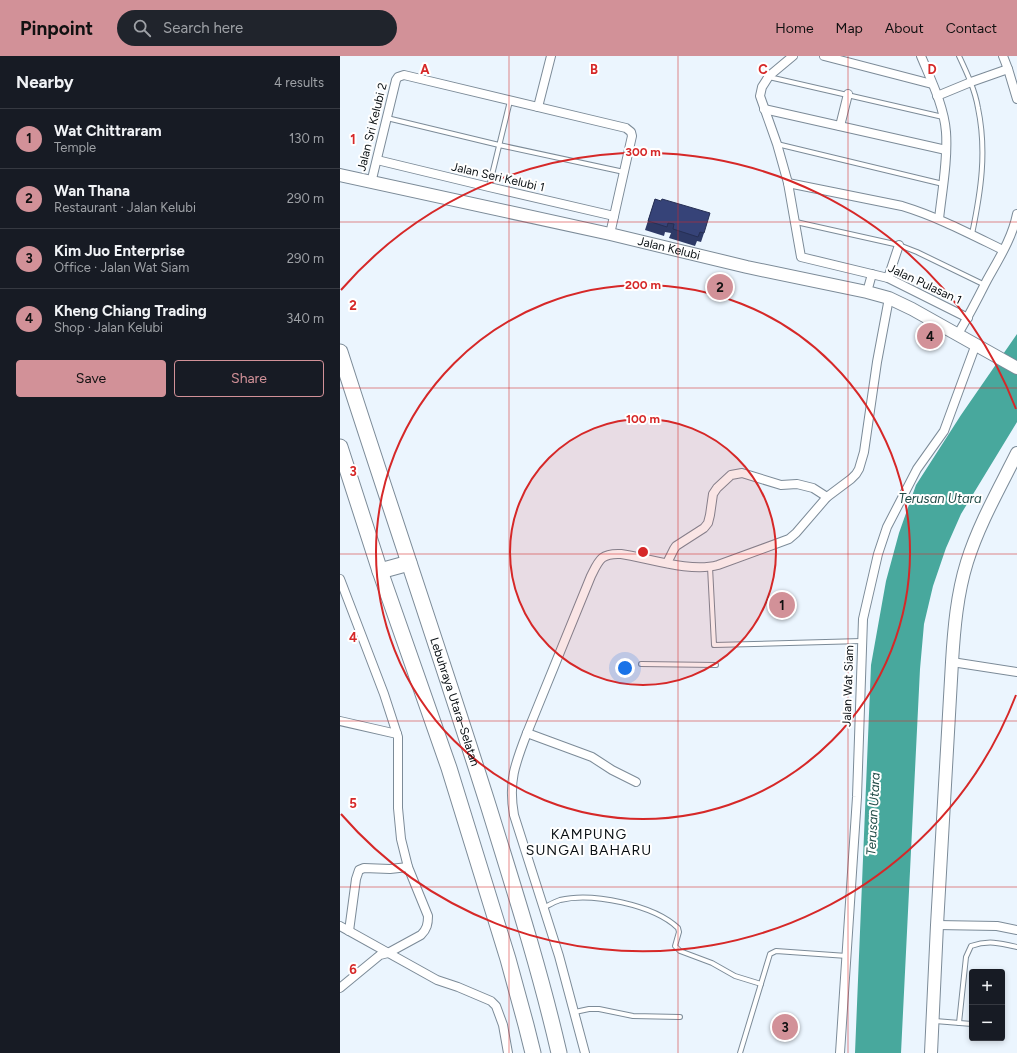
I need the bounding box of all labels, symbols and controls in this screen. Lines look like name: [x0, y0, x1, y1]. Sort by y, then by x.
search box: [117, 10, 397, 46]
text: Pinpoint: [20, 17, 93, 40]
icon: search: [131, 17, 153, 39]
text: Search here: [163, 19, 243, 37]
text: Home: [775, 20, 814, 37]
text: Map: [836, 20, 863, 37]
text: About: [885, 20, 924, 37]
text: Contact: [946, 20, 997, 37]
text: A: [420, 62, 430, 77]
text: B: [590, 62, 598, 77]
text: C: [758, 62, 768, 77]
text: D: [927, 62, 937, 77]
text: Nearby: [16, 72, 74, 92]
text: 4 results: [274, 75, 324, 90]
street label: Jalan Sri Kelubi 2: [354, 81, 390, 173]
text: Wat Chittraram: [54, 122, 162, 140]
text: 1: [26, 131, 32, 146]
text: 130 m: [289, 131, 324, 146]
text: 1: [350, 132, 356, 147]
text: Temple: [54, 140, 96, 155]
text: 300 m: [625, 145, 661, 159]
street label: Jalan Seri Kelubi 1: [450, 159, 546, 195]
text: Wan Thana: [54, 182, 130, 200]
text: 2: [25, 191, 33, 206]
text: 290 m: [287, 191, 324, 206]
text: Restaurant · Jalan Kelubi: [54, 200, 196, 215]
street label: Jalan Kelubi: [636, 234, 702, 262]
text: Kim Juo Enterprise: [54, 242, 185, 260]
text: 3: [25, 251, 33, 266]
text: 290 m: [287, 251, 324, 266]
text: Office · Jalan Wat Siam: [54, 260, 189, 275]
street label: Jalan Pulasan 1: [886, 261, 964, 307]
pin: 2: [707, 272, 733, 302]
text: 200 m: [625, 278, 661, 292]
text: 2: [349, 298, 357, 313]
text: Kheng Chiang Trading: [54, 302, 207, 320]
text: 4: [25, 311, 33, 326]
text: 340 m: [286, 311, 324, 326]
text: Shop · Jalan Kelubi: [54, 320, 163, 335]
pin: 4: [917, 321, 943, 351]
button: Save: [16, 360, 166, 397]
button: Share: [174, 360, 324, 397]
text: 100 m: [626, 412, 660, 426]
text: 3: [349, 464, 357, 479]
water label: Terusan Utara: [898, 491, 982, 506]
centre of rings: [636, 545, 650, 559]
pin: 1: [769, 590, 795, 620]
text: 4: [349, 630, 357, 645]
street label: Lebuhraya Utara–Selatan: [427, 636, 482, 768]
street label: Jalan Wat Siam: [840, 645, 856, 727]
your location: [615, 658, 635, 678]
water label: Terusan Utara: [863, 772, 883, 856]
text: 5: [349, 796, 357, 811]
district label: KAMPUNG SUNGAI BAHARU: [526, 826, 652, 859]
text: 6: [349, 962, 357, 977]
map controls: [969, 969, 1005, 1041]
button: +: [969, 969, 1005, 1005]
button: −: [969, 1005, 1005, 1041]
pin: 3: [772, 1012, 798, 1042]

